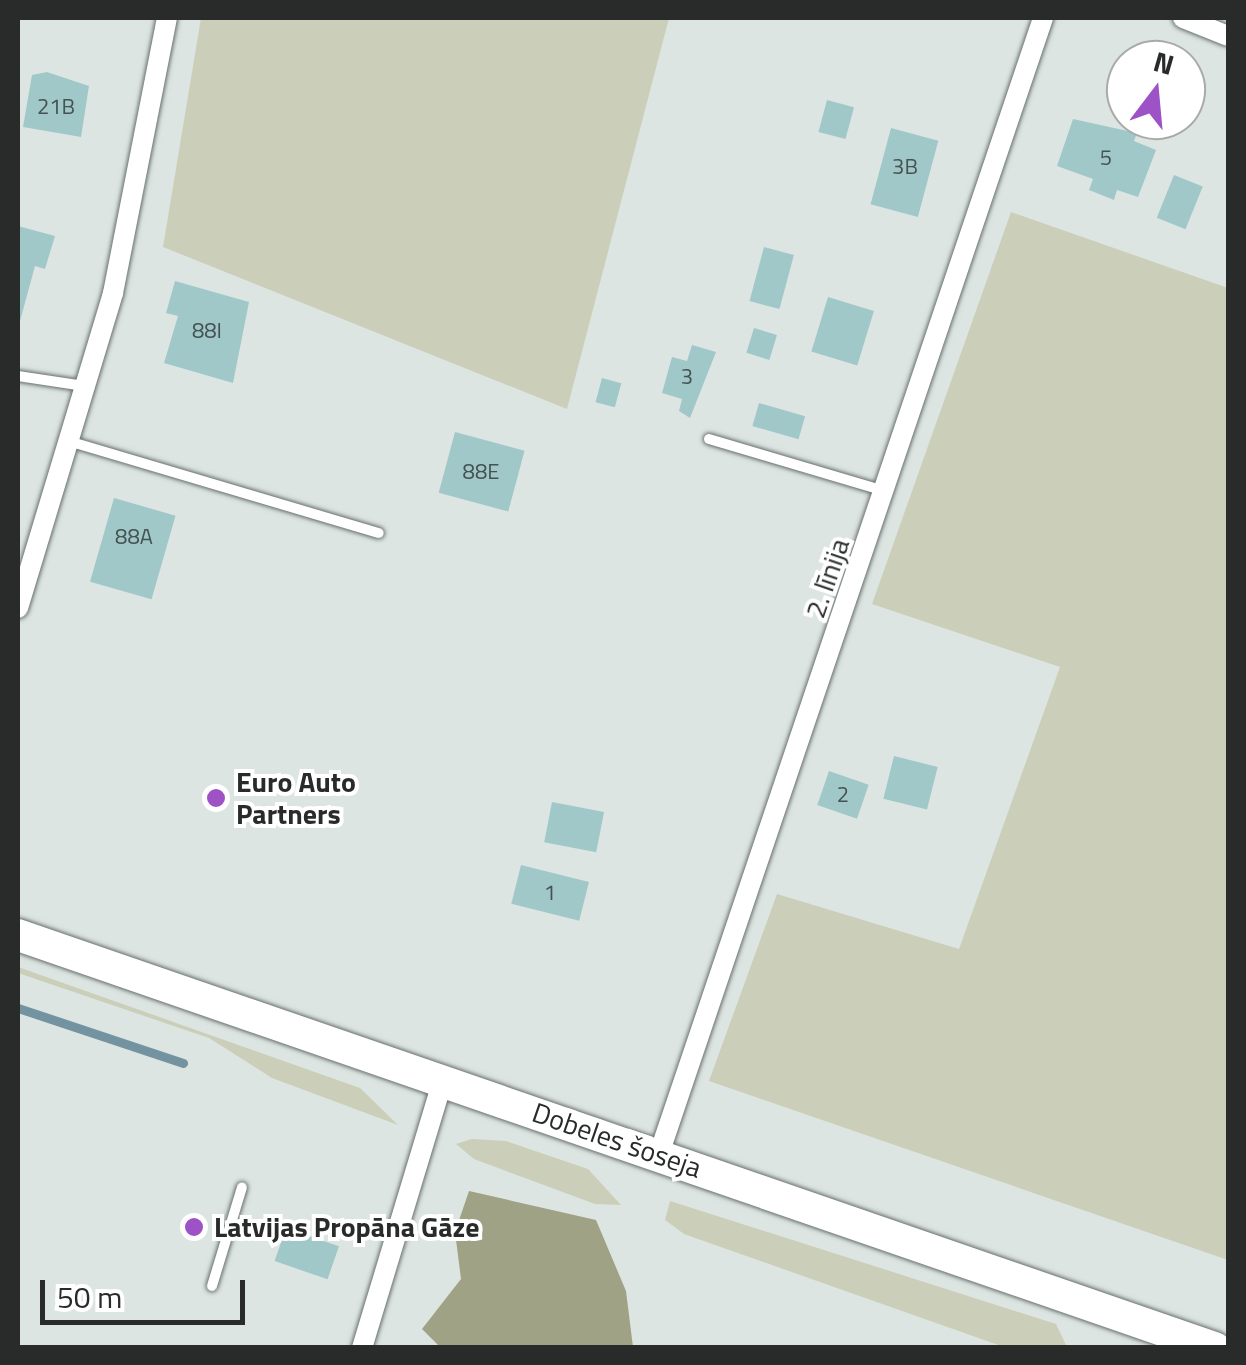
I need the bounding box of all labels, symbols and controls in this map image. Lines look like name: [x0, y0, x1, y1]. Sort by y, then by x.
text: N: [1149, 39, 1179, 86]
north arrow: [1106, 40, 1206, 140]
house number: 21B: [37, 94, 75, 120]
house number: 5: [1100, 145, 1112, 171]
house number: 3B: [892, 154, 918, 180]
house number: 88I: [192, 318, 222, 344]
house number: 3: [681, 364, 693, 390]
house number: 88E: [463, 459, 499, 485]
house number: 88A: [115, 524, 153, 550]
street label: 2. līnija: [798, 534, 856, 622]
place label: Euro Auto Partners: [236, 765, 356, 831]
house number: 2: [837, 782, 849, 808]
marker: Euro Auto Partners: [205, 787, 227, 809]
house number: 1: [544, 880, 556, 906]
street label: Dobeles šoseja: [528, 1095, 706, 1185]
place label: Latvijas Propāna Gāze: [214, 1210, 480, 1244]
marker: Latvijas Propāna Gāze: [183, 1216, 205, 1238]
scale bar: [45, 1260, 250, 1322]
text: 50 m: [57, 1274, 122, 1320]

